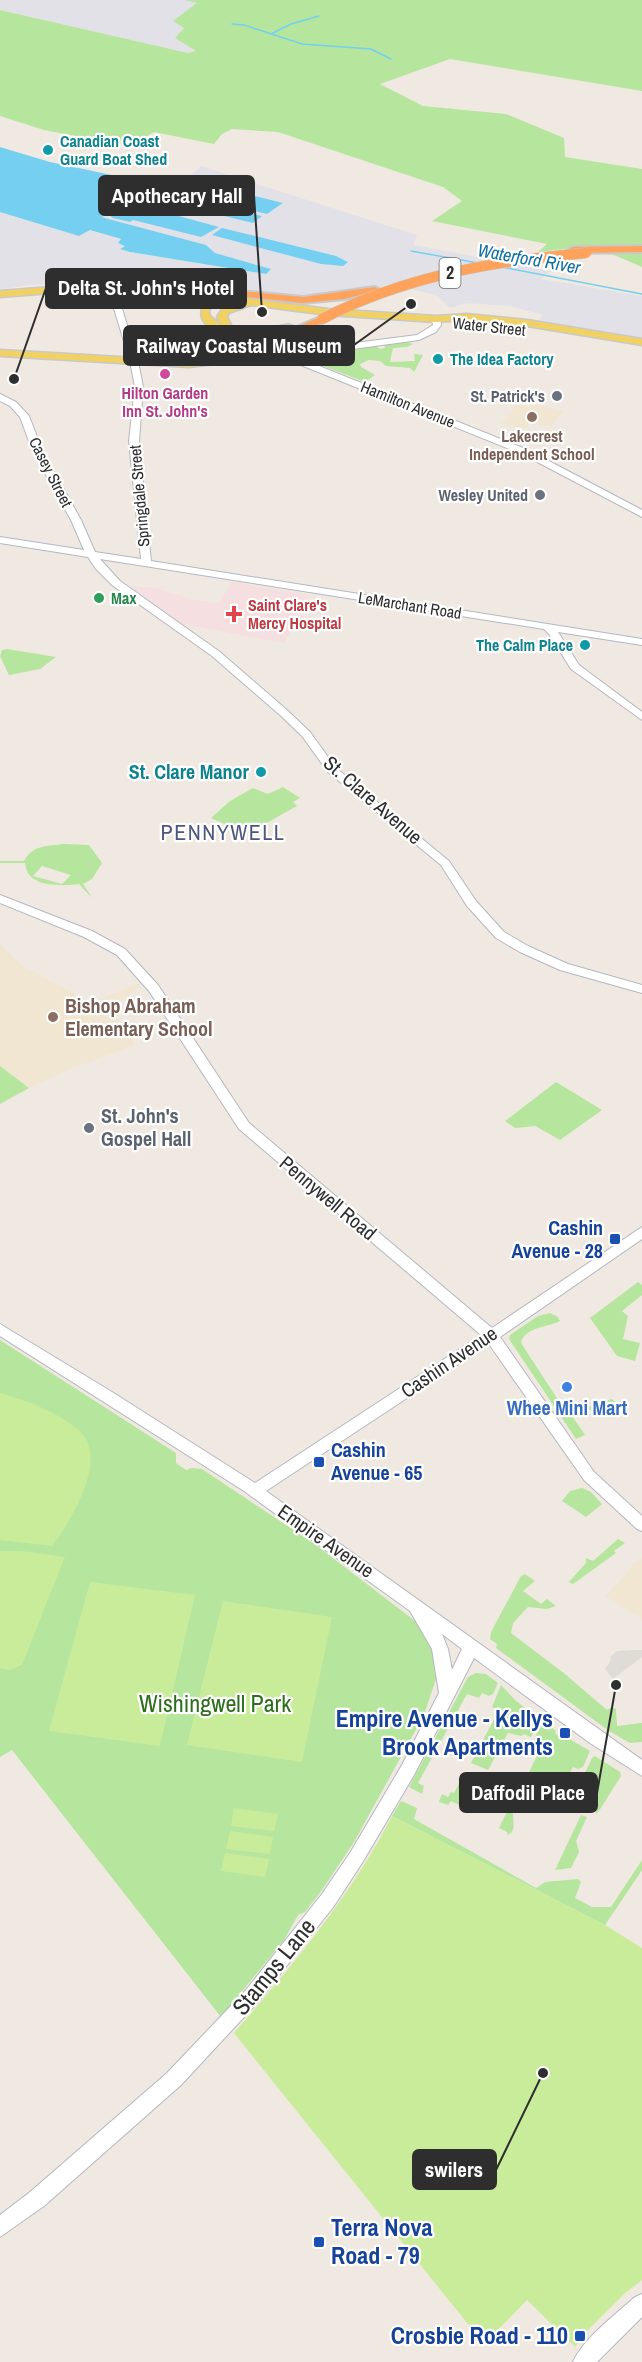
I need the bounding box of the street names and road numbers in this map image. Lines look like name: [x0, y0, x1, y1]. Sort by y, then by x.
road number: 2: [440, 258, 460, 288]
street label: Water Street: [451, 311, 527, 341]
street label: Hamilton Avenue: [358, 375, 458, 433]
street label: Casey Street: [24, 433, 78, 511]
street label: Springdale Street: [124, 444, 154, 548]
street label: LeMarchant Road: [357, 586, 463, 624]
street label: St. Clare Avenue: [318, 749, 429, 850]
street label: Pennywell Road: [274, 1149, 382, 1246]
street label: Cashin Avenue: [395, 1319, 502, 1404]
street label: Empire Avenue: [273, 1497, 380, 1584]
street label: Stamps Lane: [224, 1911, 322, 2022]

